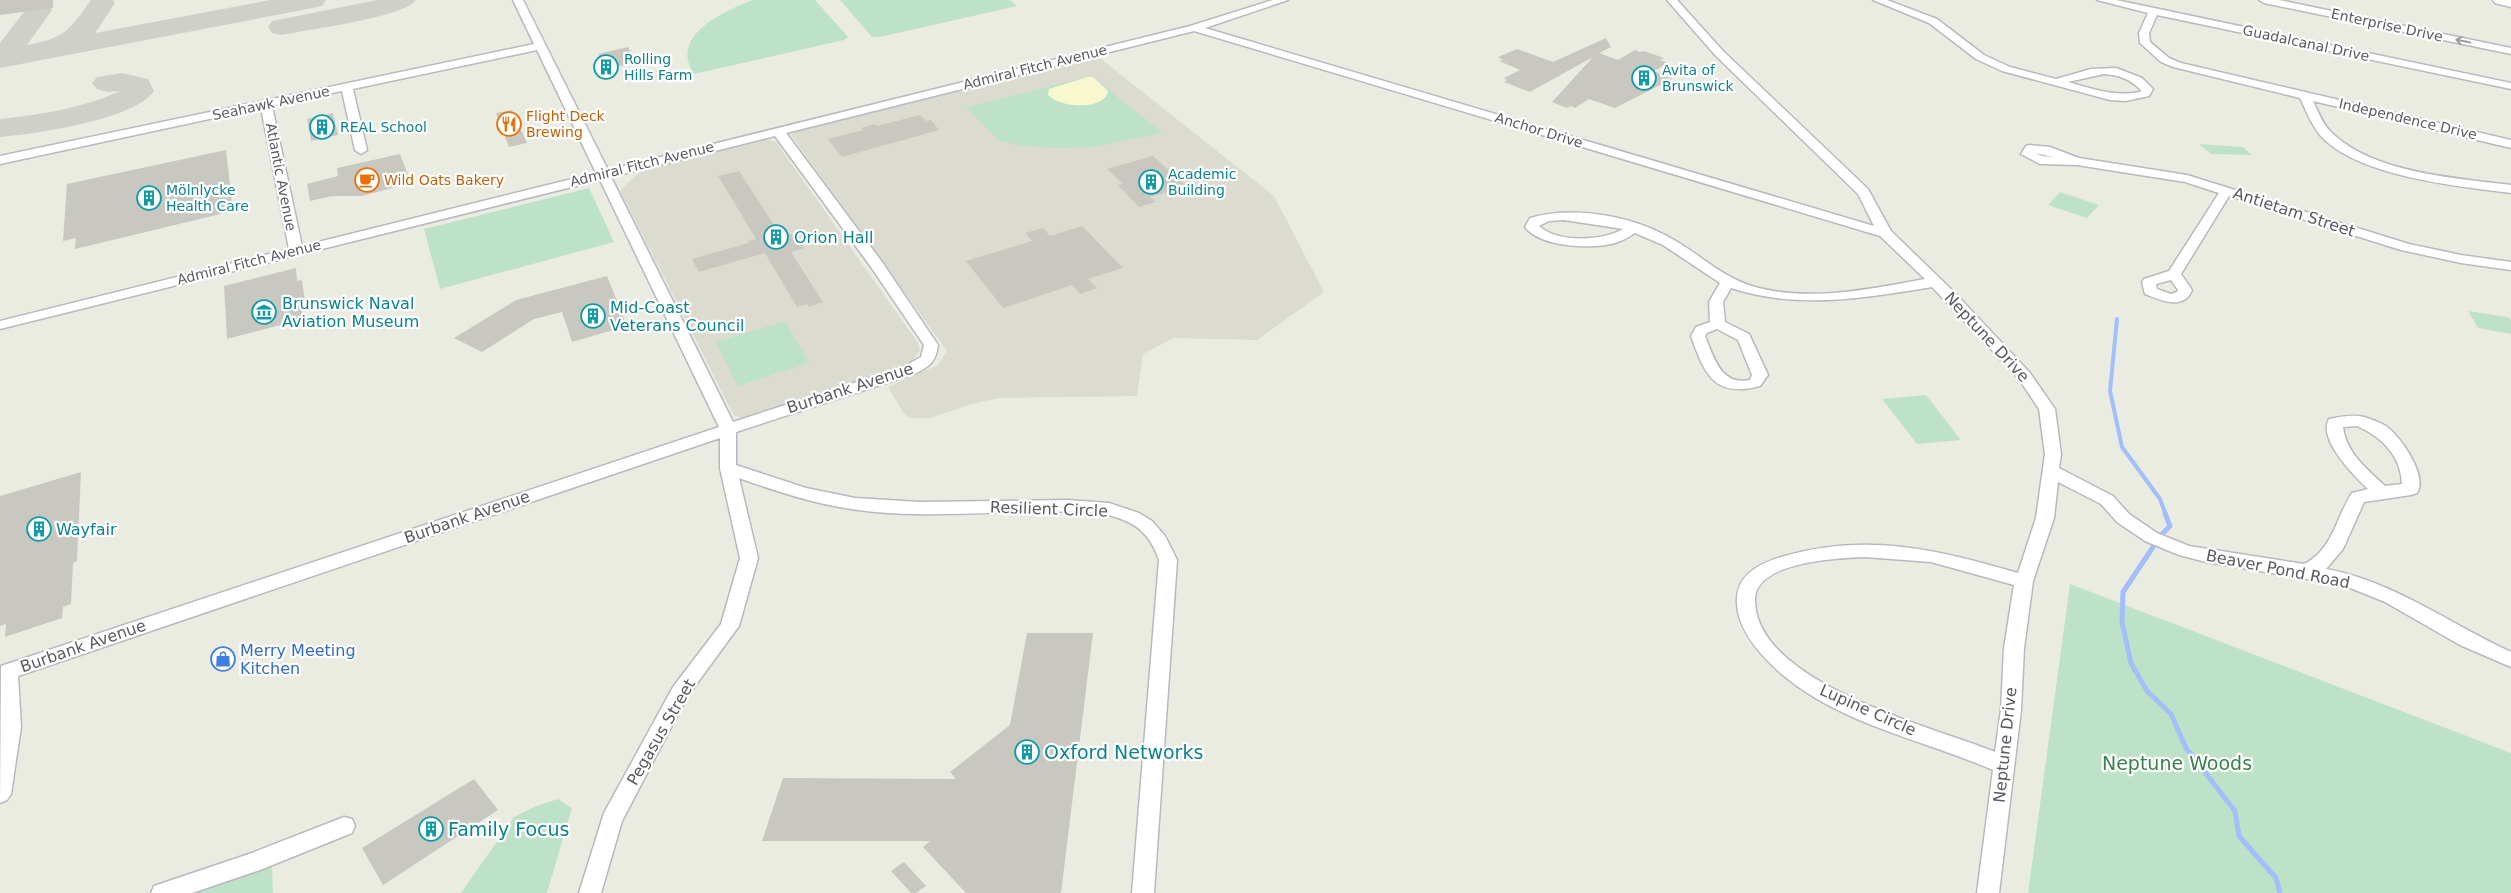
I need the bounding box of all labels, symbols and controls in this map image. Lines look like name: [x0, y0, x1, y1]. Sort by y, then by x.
street label: Enterprise Drive: [2330, 5, 2444, 45]
street label: Guadalcanal Drive: [2241, 22, 2371, 64]
one-way arrow: [2456, 36, 2472, 45]
street label: Admiral Fitch Avenue: [961, 41, 1109, 93]
place label: Rolling Hills Farm: [624, 51, 692, 83]
building icon: Rolling Hills Farm: [593, 54, 619, 80]
place label: Avita of Brunswick: [1662, 62, 1734, 94]
building icon: Avita of Brunswick: [1631, 65, 1657, 91]
street label: Seahawk Avenue: [211, 83, 331, 123]
street label: Independence Drive: [2337, 95, 2479, 143]
place label: Flight Deck Brewing: [526, 108, 606, 140]
street label: Anchor Drive: [1493, 109, 1585, 151]
restaurant icon: Flight Deck Brewing: [496, 111, 522, 137]
building icon: REAL School: [309, 114, 335, 140]
place label: REAL School: [340, 119, 427, 135]
street label: Atlantic Avenue: [263, 122, 299, 232]
street label: Admiral Fitch Avenue: [568, 138, 716, 190]
place label: Academic Building: [1168, 166, 1236, 198]
cafe icon: Wild Oats Bakery: [354, 167, 380, 193]
building icon: Academic Building: [1138, 169, 1164, 195]
place label: Wild Oats Bakery: [384, 172, 504, 188]
place label: Mölnlycke Health Care: [166, 182, 249, 214]
street label: Antietam Street: [2231, 183, 2357, 241]
building icon: Mölnlycke Health Care: [136, 185, 162, 211]
building icon: Orion Hall: [763, 224, 789, 250]
place label: Orion Hall: [794, 228, 873, 247]
street label: Admiral Fitch Avenue: [175, 236, 323, 288]
street label: Neptune Drive: [1940, 288, 2034, 386]
place label: Brunswick Naval Aviation Museum: [282, 294, 419, 331]
place label: Mid-Coast Veterans Council: [610, 298, 745, 335]
museum icon: Brunswick Naval Aviation Museum: [251, 299, 277, 325]
building icon: Mid-Coast Veterans Council: [580, 303, 606, 329]
street label: Burbank Avenue: [784, 359, 916, 417]
street label: Burbank Avenue: [402, 487, 532, 547]
street label: Resilient Circle: [990, 497, 1108, 521]
building icon: Wayfair: [26, 516, 52, 542]
place label: Wayfair: [56, 520, 117, 539]
street label: Beaver Pond Road: [2205, 546, 2351, 592]
street label: Burbank Avenue: [18, 616, 148, 676]
place label: Merry Meeting Kitchen: [240, 641, 356, 678]
shop icon: Merry Meeting Kitchen: [210, 646, 236, 672]
street label: Pegasus Street: [623, 676, 699, 788]
street label: Lupine Circle: [1817, 680, 1919, 740]
street label: Neptune Drive: [1989, 686, 2021, 804]
building icon: Oxford Networks: [1014, 739, 1040, 765]
place label: Oxford Networks: [1044, 741, 1203, 763]
park label: Neptune Woods: [2102, 752, 2252, 774]
building icon: Family Focus: [418, 816, 444, 842]
place label: Family Focus: [448, 818, 569, 840]

